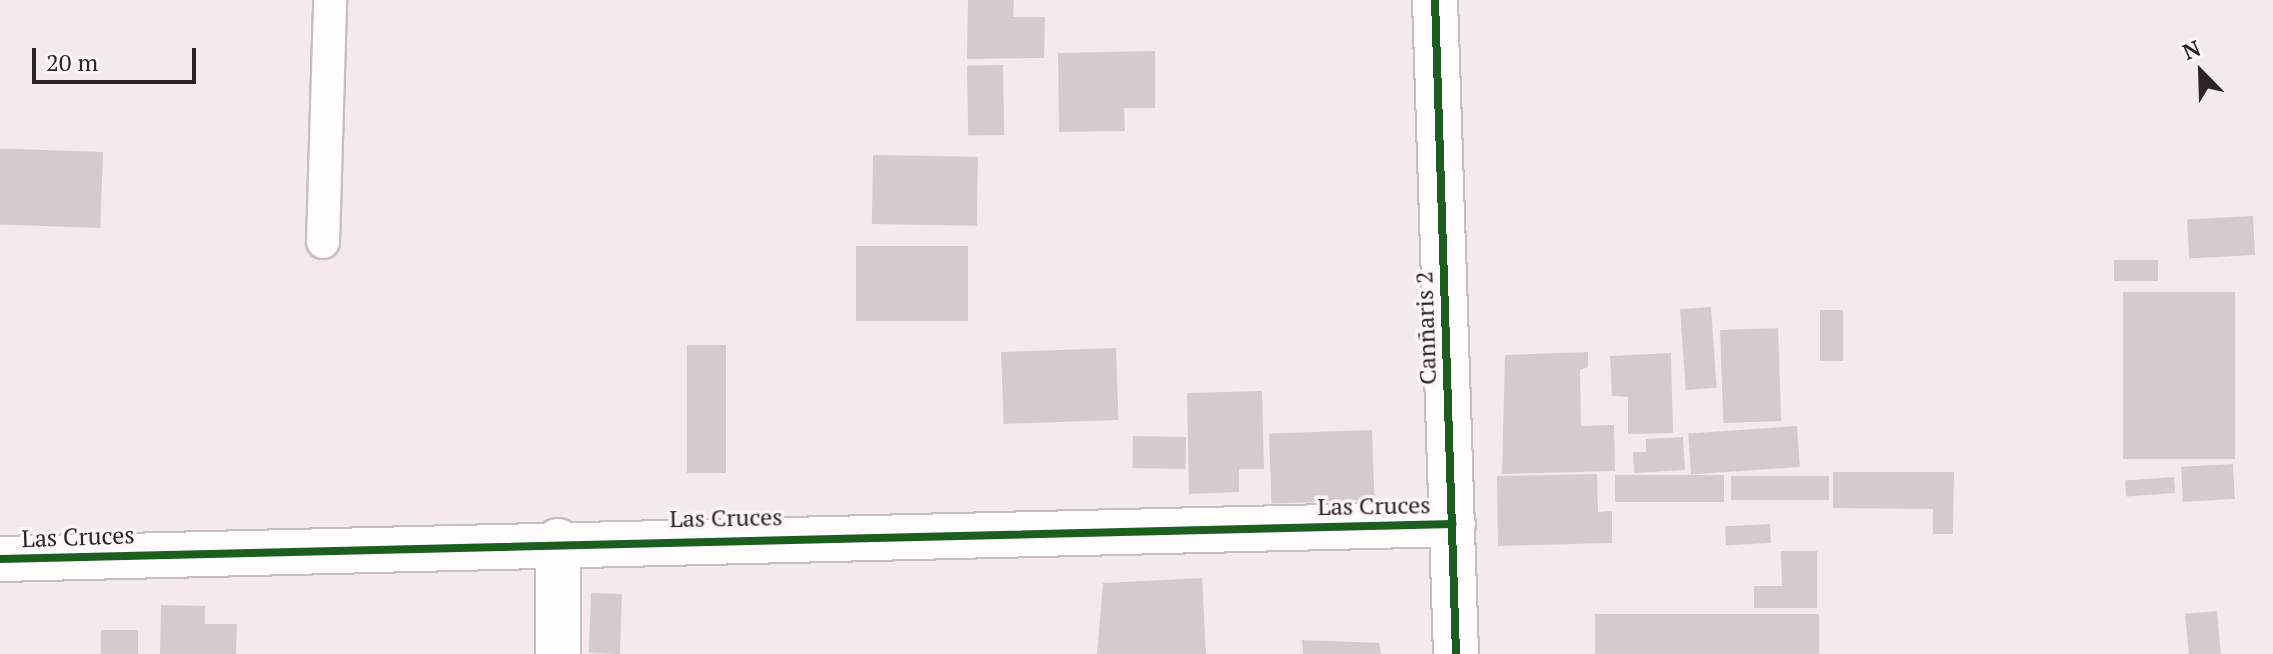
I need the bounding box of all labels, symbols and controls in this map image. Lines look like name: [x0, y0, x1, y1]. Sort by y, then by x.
scale bar: [36, 32, 200, 82]
north arrow: [2161, 32, 2241, 112]
text: N: [2178, 33, 2205, 66]
text: 20 m: [46, 46, 98, 78]
street label: Canñaris 2: [1410, 271, 1442, 385]
street label: Las Cruces: [1317, 491, 1431, 521]
street label: Las Cruces: [669, 503, 783, 533]
street label: Las Cruces: [21, 521, 135, 553]

